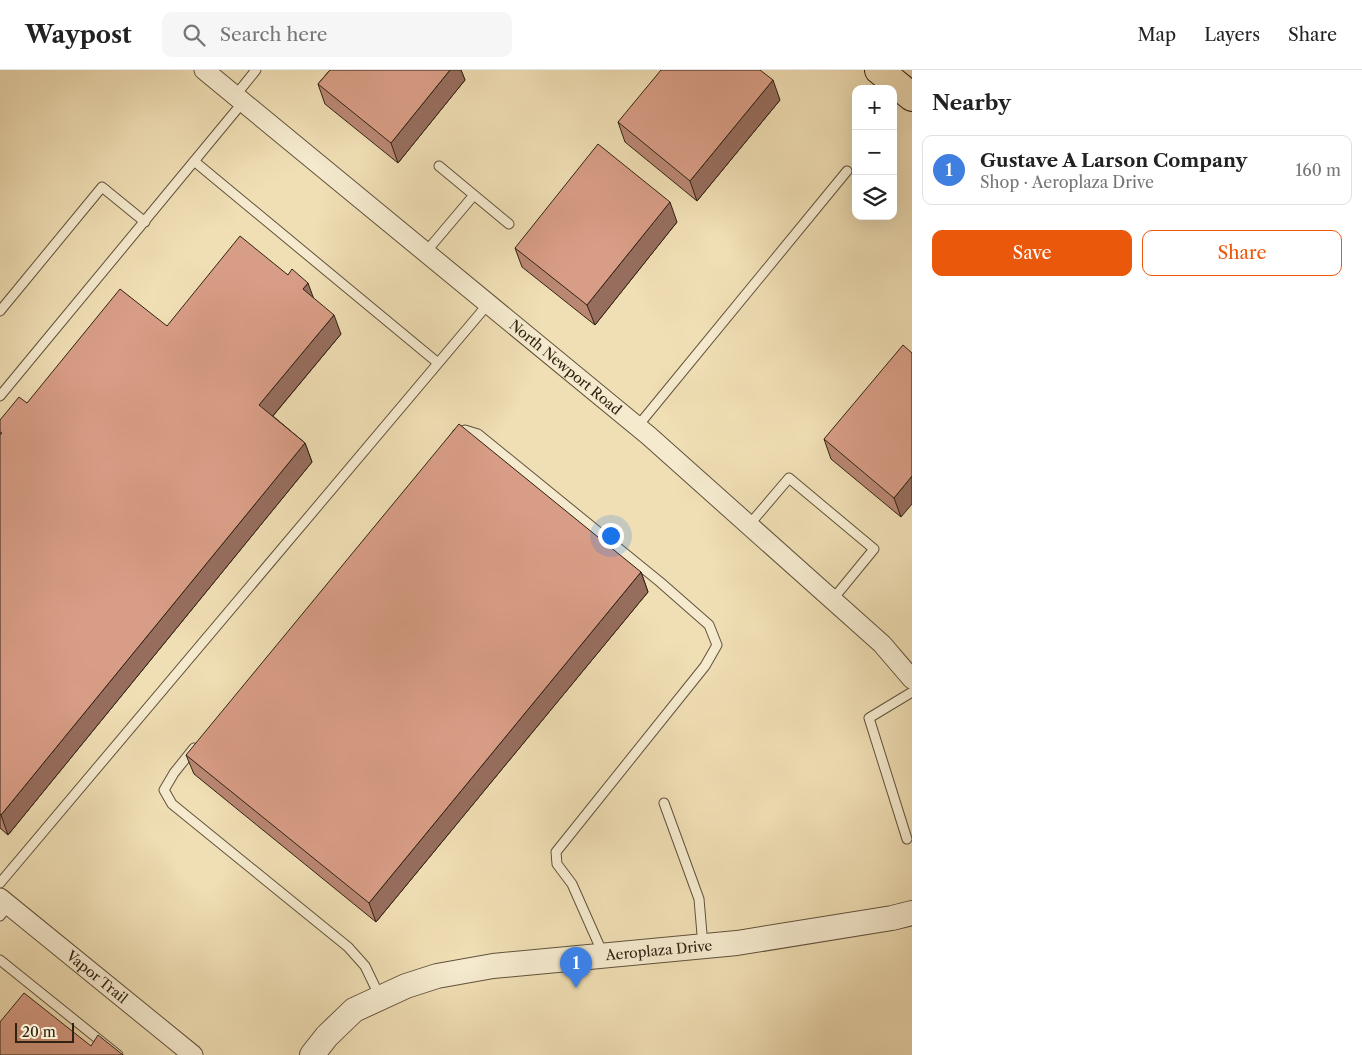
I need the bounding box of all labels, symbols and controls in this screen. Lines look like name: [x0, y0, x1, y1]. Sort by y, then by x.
search box: [162, 12, 512, 57]
text: Waypost: [25, 20, 132, 49]
icon: search: [180, 21, 208, 49]
text: Search here: [220, 23, 327, 46]
text: Map: [1138, 24, 1176, 46]
text: Layers: [1204, 24, 1260, 46]
text: Share: [1288, 24, 1337, 46]
map controls: [852, 85, 897, 220]
button: +: [852, 85, 897, 130]
text: Nearby: [932, 90, 1011, 115]
button: −: [852, 130, 897, 175]
text: Gustave A Larson Company: [980, 149, 1247, 172]
text: 1: [945, 160, 953, 180]
text: 160 m: [1296, 160, 1341, 180]
text: Shop · Aeroplaza Drive: [980, 172, 1154, 192]
button: layers: [852, 175, 897, 220]
button: Save: [932, 230, 1132, 276]
button: Share: [1142, 230, 1342, 276]
street label: North Newport Road: [506, 316, 626, 419]
your location: [598, 523, 624, 549]
street label: Aeroplaza Drive: [604, 936, 713, 964]
street label: Vapor Trail: [62, 946, 131, 1007]
pin: 1: [560, 947, 592, 988]
scale bar: [15, 1020, 74, 1043]
text: 20 m: [22, 1023, 56, 1041]

